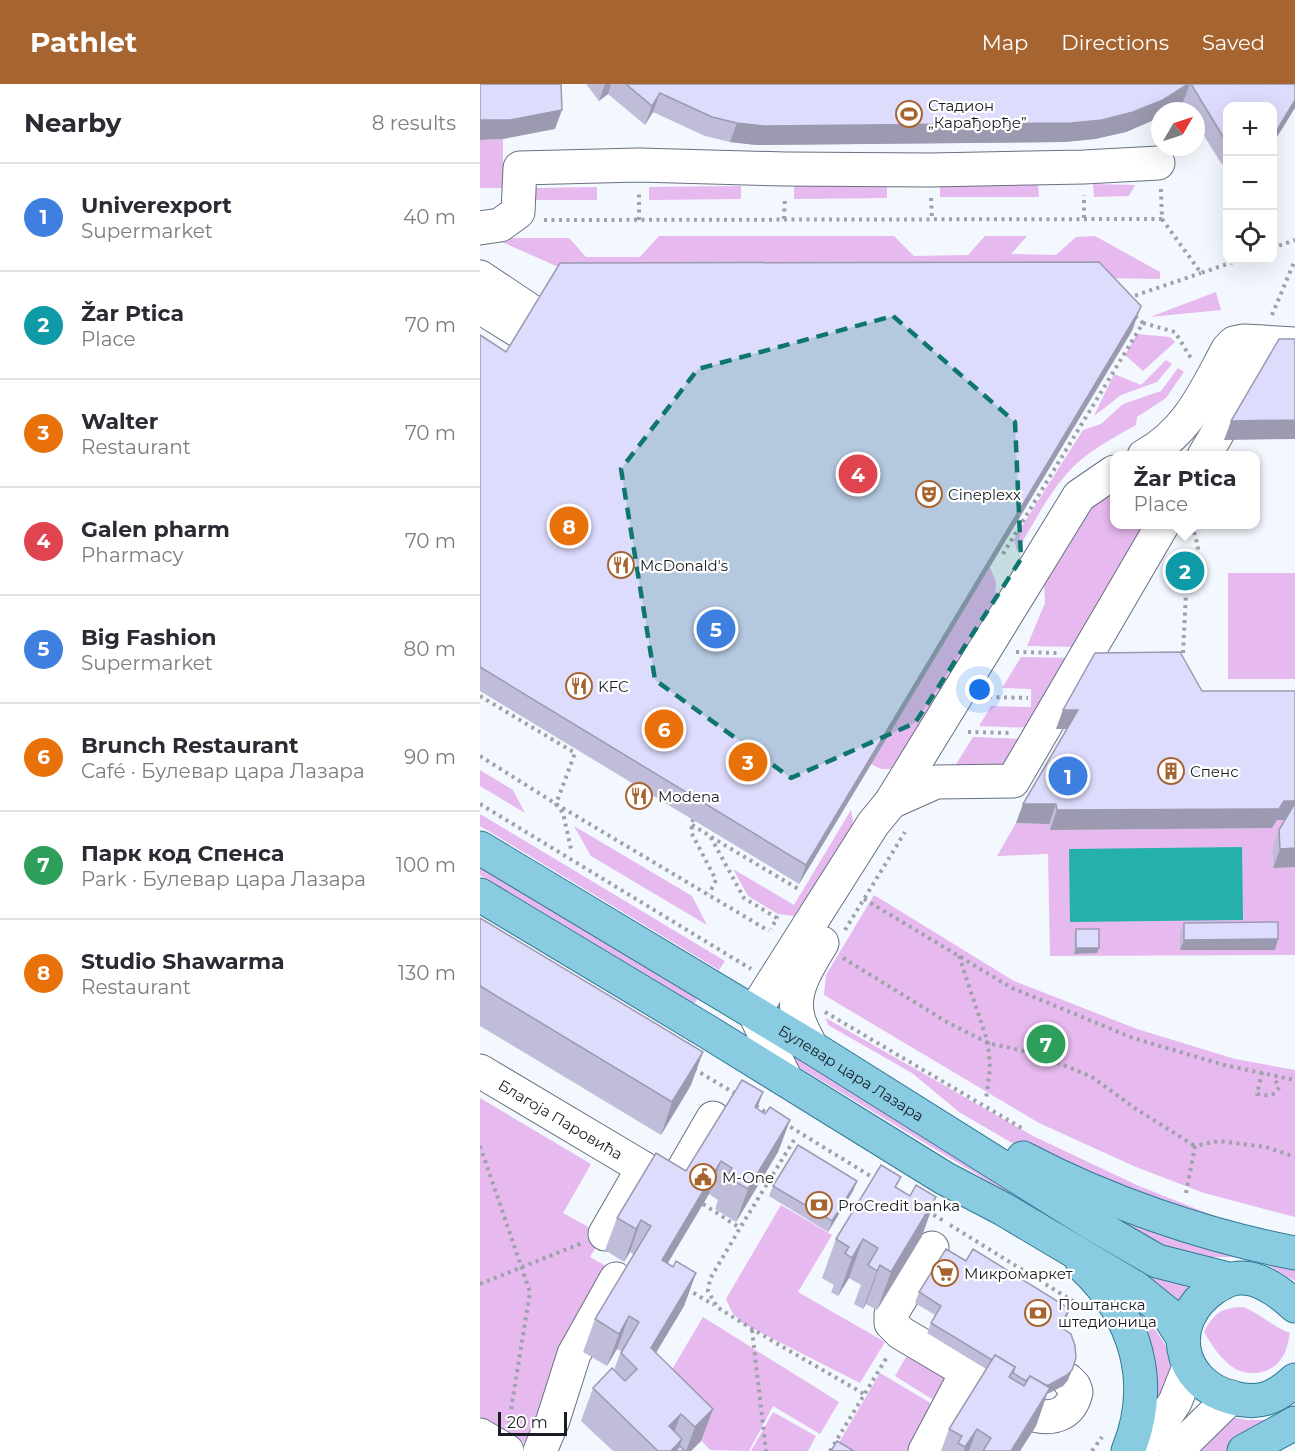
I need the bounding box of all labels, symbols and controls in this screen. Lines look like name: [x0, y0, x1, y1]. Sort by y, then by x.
text: Pathlet: [30, 25, 137, 59]
text: Map: [982, 30, 1028, 55]
text: Directions: [1061, 30, 1169, 55]
text: Saved: [1202, 30, 1265, 55]
place label: Стадион „Карађорђе”: [928, 96, 1027, 132]
sports icon: Стадион „Карађорђе”: [894, 99, 924, 129]
north arrow: [1151, 102, 1205, 156]
map controls: [1223, 102, 1277, 264]
button: +: [1223, 102, 1277, 156]
text: Nearby: [24, 107, 121, 139]
text: 8 results: [372, 111, 456, 135]
button: −: [1223, 156, 1277, 210]
text: Univerexport: [81, 192, 232, 219]
text: 1: [40, 205, 47, 229]
text: 40 m: [403, 205, 456, 229]
button: locate: [1223, 210, 1277, 264]
text: Supermarket: [81, 219, 213, 243]
text: Žar Ptica: [81, 300, 184, 327]
text: 2: [38, 313, 49, 337]
text: 70 m: [405, 313, 456, 337]
text: Place: [81, 327, 136, 351]
text: Walter: [81, 408, 158, 435]
text: 3: [38, 421, 49, 445]
text: 70 m: [405, 421, 456, 445]
text: Restaurant: [81, 435, 191, 459]
popup: [1110, 451, 1260, 529]
pin: 4: [838, 452, 878, 496]
text: Žar Ptica: [1133, 465, 1237, 492]
theatre icon: Cineplexx: [914, 479, 944, 509]
place label: Cineplexx: [948, 485, 1021, 504]
text: Place: [1133, 492, 1188, 516]
pin: 8: [550, 504, 589, 548]
text: Galen pharm: [81, 516, 230, 543]
text: 4: [37, 529, 50, 553]
text: 70 m: [405, 529, 456, 553]
text: Pharmacy: [81, 543, 184, 567]
pin: 2: [1166, 548, 1204, 594]
restaurant icon: McDonald's: [606, 550, 636, 580]
place label: McDonald's: [640, 556, 728, 575]
pin: 5: [696, 606, 736, 652]
text: Big Fashion: [81, 624, 217, 651]
text: 5: [38, 637, 49, 661]
text: 80 m: [404, 637, 456, 661]
text: Supermarket: [81, 651, 213, 675]
restaurant icon: KFC: [564, 671, 594, 701]
your location: [965, 675, 994, 704]
place label: KFC: [598, 677, 629, 696]
pin: 6: [644, 706, 684, 752]
text: Brunch Restaurant: [81, 732, 299, 759]
pin: 3: [728, 740, 768, 784]
text: 6: [37, 745, 50, 769]
text: 90 m: [404, 745, 456, 769]
pin: 1: [1048, 754, 1088, 798]
building icon: Спенс: [1156, 756, 1186, 786]
text: Café · Булевар цара Лазара: [81, 759, 365, 783]
place label: Спенс: [1190, 762, 1239, 781]
restaurant icon: Modena: [624, 781, 654, 811]
place label: Modena: [658, 787, 720, 806]
text: Парк код Спенса: [81, 840, 284, 867]
text: 7: [37, 853, 50, 877]
text: 100 m: [396, 853, 456, 877]
text: Park · Булевар цара Лазара: [81, 867, 366, 891]
text: Studio Shawarma: [81, 948, 285, 975]
text: 8: [37, 961, 50, 985]
text: 130 m: [398, 961, 456, 985]
text: Restaurant: [81, 975, 191, 999]
street label: Булевар цара Лазара: [775, 1020, 928, 1125]
pin: 7: [1026, 1022, 1066, 1066]
street label: Благоја Паровића: [495, 1075, 626, 1163]
public building icon: M-One: [688, 1162, 718, 1192]
place label: M-One: [722, 1168, 774, 1187]
bank icon: ProCredit banka: [804, 1190, 834, 1220]
place label: ProCredit banka: [838, 1196, 960, 1215]
supermarket icon: Микромаркет: [930, 1258, 960, 1288]
place label: Микромаркет: [964, 1264, 1074, 1283]
place label: Поштанска штедионица: [1058, 1295, 1157, 1331]
bank icon: Поштанска штедионица: [1023, 1298, 1053, 1328]
scale bar: [498, 1409, 567, 1436]
text: 20 m: [507, 1413, 548, 1432]

